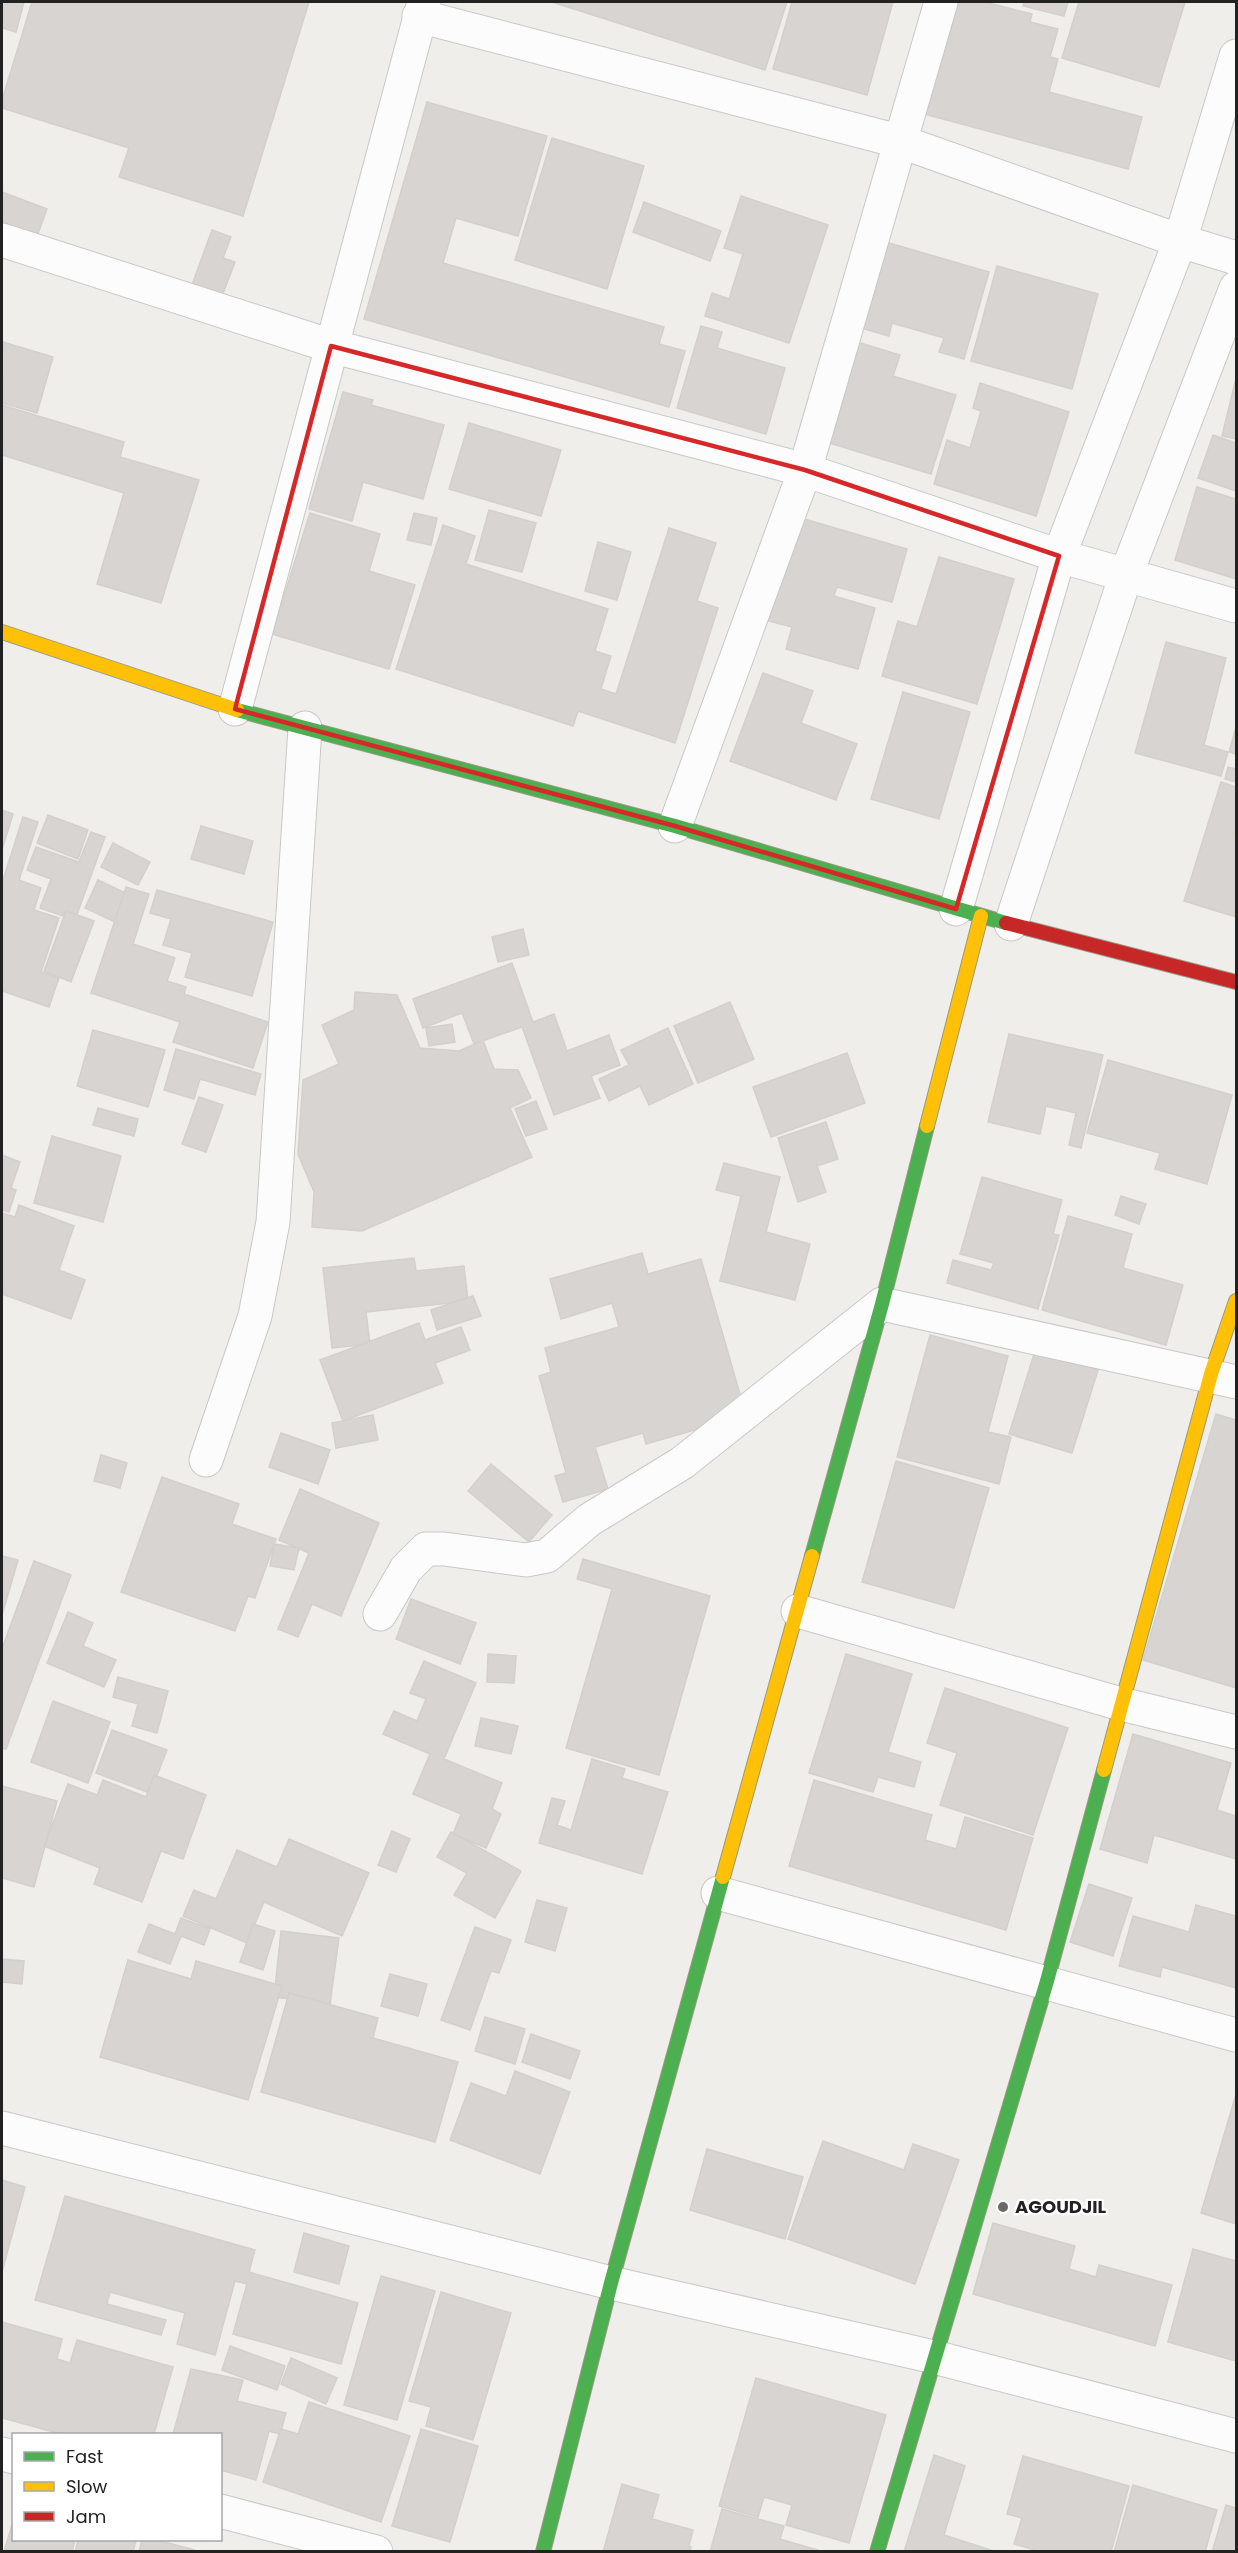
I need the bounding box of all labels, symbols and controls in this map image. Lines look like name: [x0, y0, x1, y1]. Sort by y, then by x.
place label: AGOUDJIL: [1015, 2194, 1107, 2219]
marker: AGOUDJIL: [996, 2200, 1010, 2214]
legend: [12, 2433, 222, 2541]
text: Fast: [66, 2444, 103, 2469]
text: Slow: [66, 2474, 108, 2499]
text: Jam: [66, 2504, 106, 2529]

